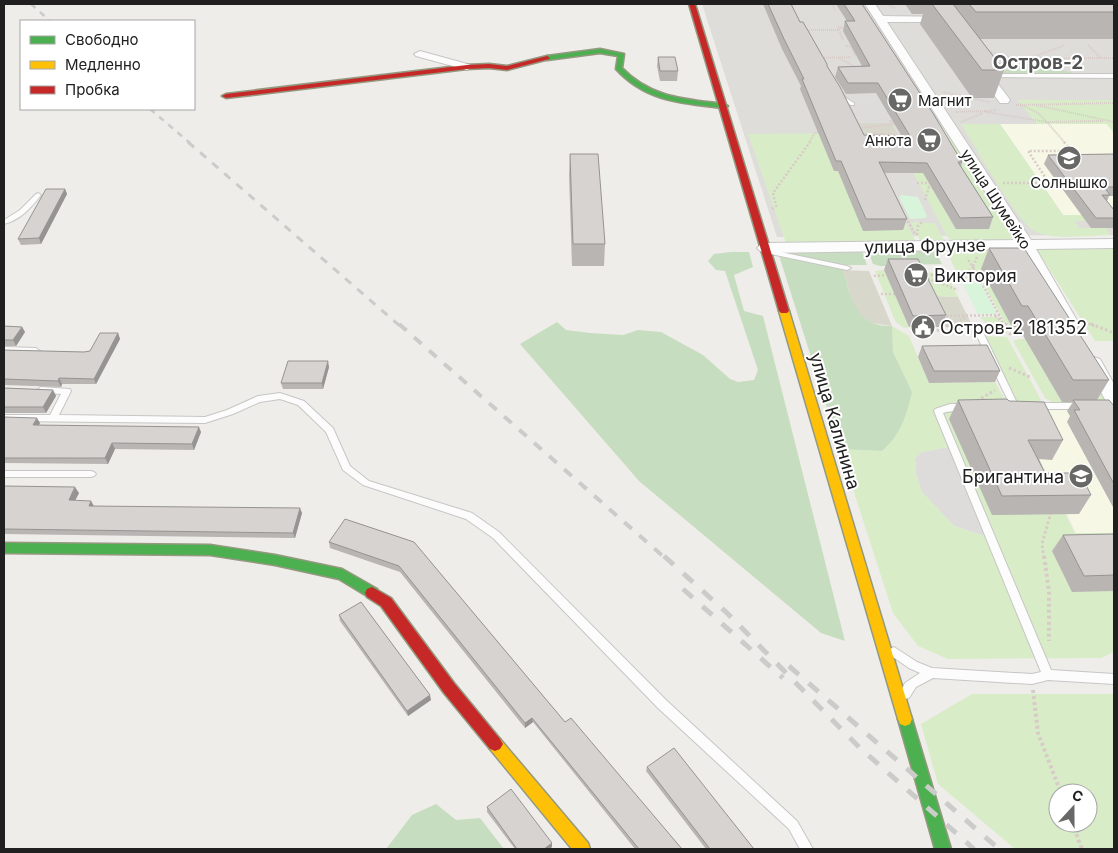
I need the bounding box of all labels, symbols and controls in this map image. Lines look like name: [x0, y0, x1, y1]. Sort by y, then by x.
legend: [20, 20, 195, 110]
text: Свободно: [65, 30, 139, 49]
district label: Остров-2: [993, 51, 1083, 74]
text: Медленно: [65, 55, 141, 74]
text: Пробка: [65, 80, 120, 99]
supermarket icon: Магнит: [887, 87, 913, 113]
place label: Магнит: [918, 91, 971, 110]
supermarket icon: Анюта: [916, 127, 942, 153]
place label: Анюта: [865, 131, 912, 150]
street label: улица Шумейко: [957, 145, 1035, 253]
school or university icon: Солнышко: [1056, 145, 1082, 171]
place label: Солнышко: [1030, 173, 1108, 192]
street label: улица Фрунзе: [864, 234, 986, 258]
supermarket icon: Виктория: [903, 262, 929, 288]
place label: Виктория: [934, 265, 1017, 286]
public building icon: Остров-2 181352: [910, 314, 936, 340]
place label: Остров-2 181352: [940, 317, 1087, 338]
street label: улица Калинина: [805, 350, 865, 492]
school or university icon: Бригантина: [1068, 463, 1094, 489]
place label: Бригантина: [962, 466, 1064, 487]
north arrow: [1048, 783, 1098, 833]
text: С: [1070, 786, 1086, 805]

